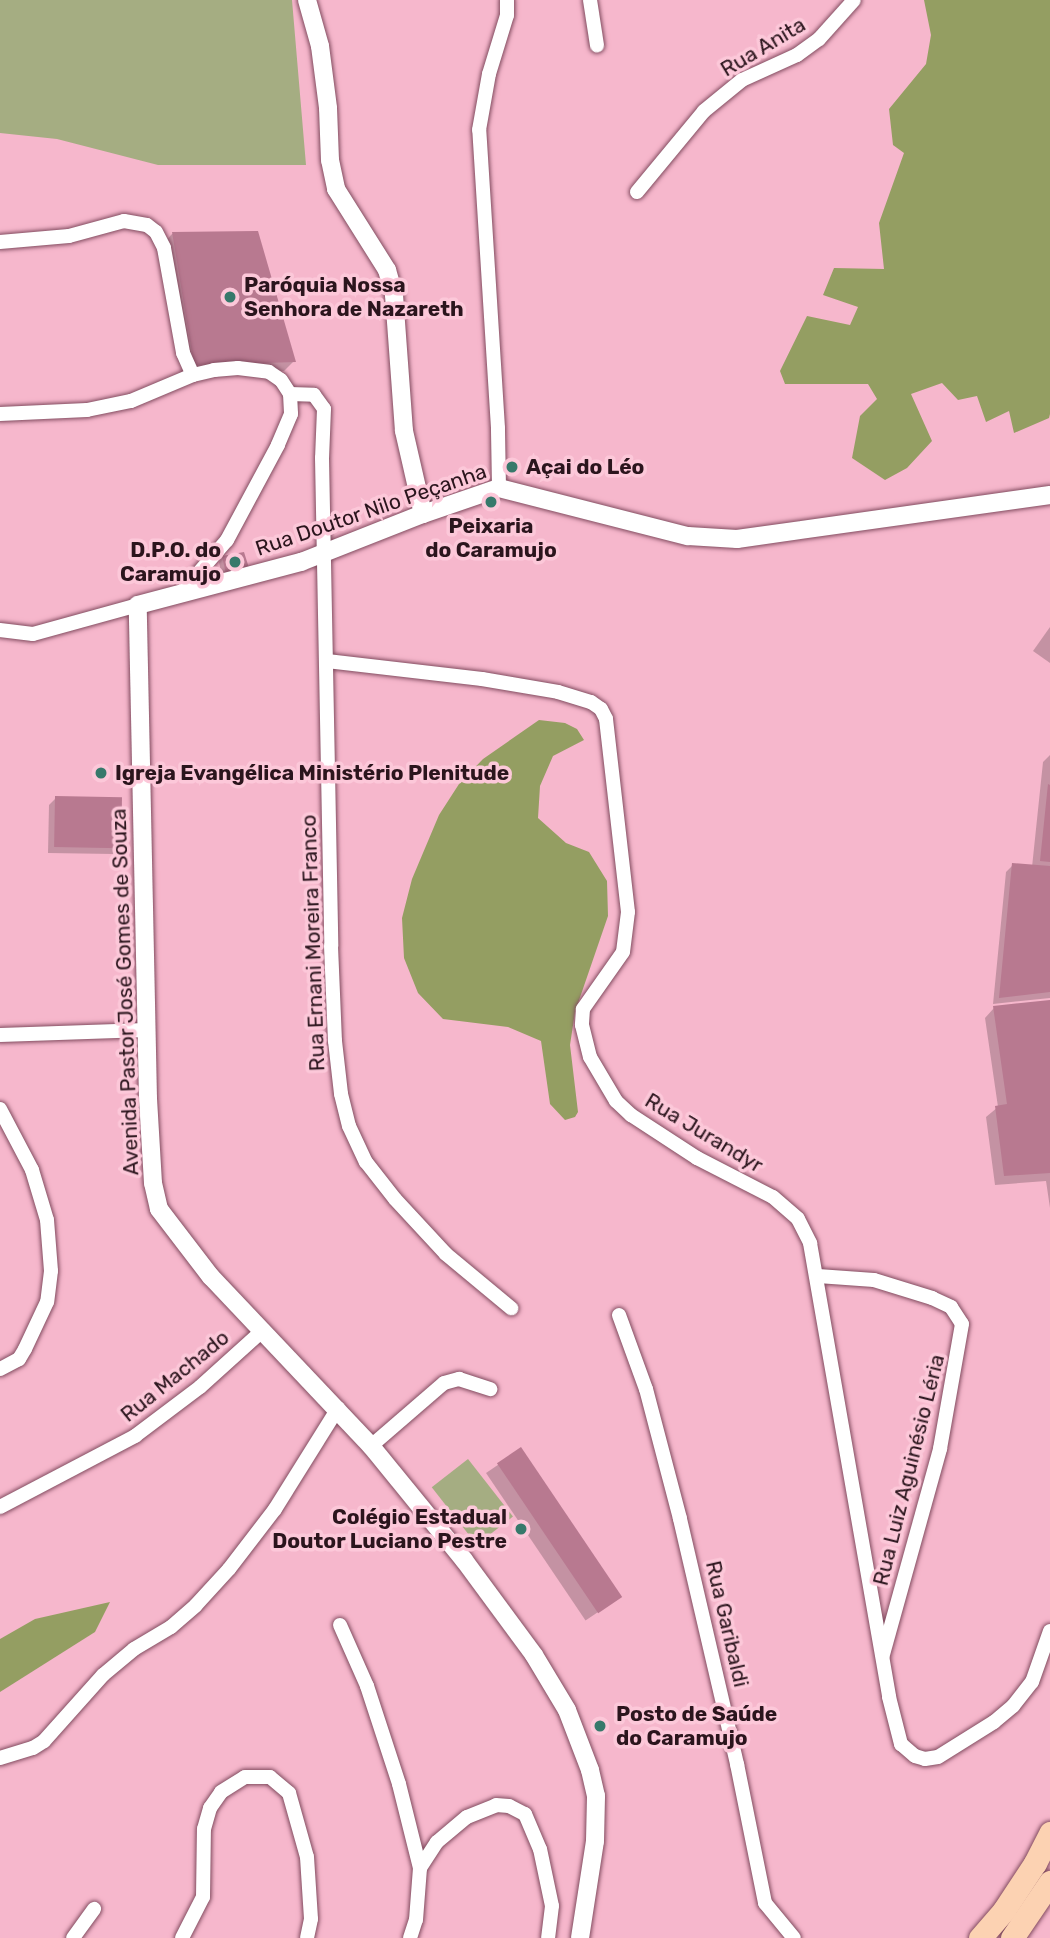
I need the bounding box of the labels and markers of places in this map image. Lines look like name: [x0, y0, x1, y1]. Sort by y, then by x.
place label: Paróquia Nossa Senhora de Nazareth: [244, 272, 464, 322]
marker: Paróquia Nossa Senhora de Nazareth: [222, 289, 238, 305]
place label: Açai do Léo: [526, 454, 644, 480]
marker: Açai do Léo: [504, 459, 520, 475]
marker: Peixaria do Caramujo: [483, 494, 499, 510]
place label: Peixaria do Caramujo: [425, 513, 557, 563]
place label: D.P.O. do Caramujo: [120, 537, 221, 587]
marker: D.P.O. do Caramujo: [227, 554, 243, 570]
place label: Igreja Evangélica Ministério Plenitude: [115, 760, 509, 786]
marker: Igreja Evangélica Ministério Plenitude: [93, 765, 109, 781]
place label: Colégio Estadual Doutor Luciano Pestre: [272, 1504, 507, 1554]
marker: Colégio Estadual Doutor Luciano Pestre: [513, 1521, 529, 1537]
place label: Posto de Saúde do Caramujo: [616, 1701, 777, 1751]
marker: Posto de Saúde do Caramujo: [590, 1716, 610, 1736]

